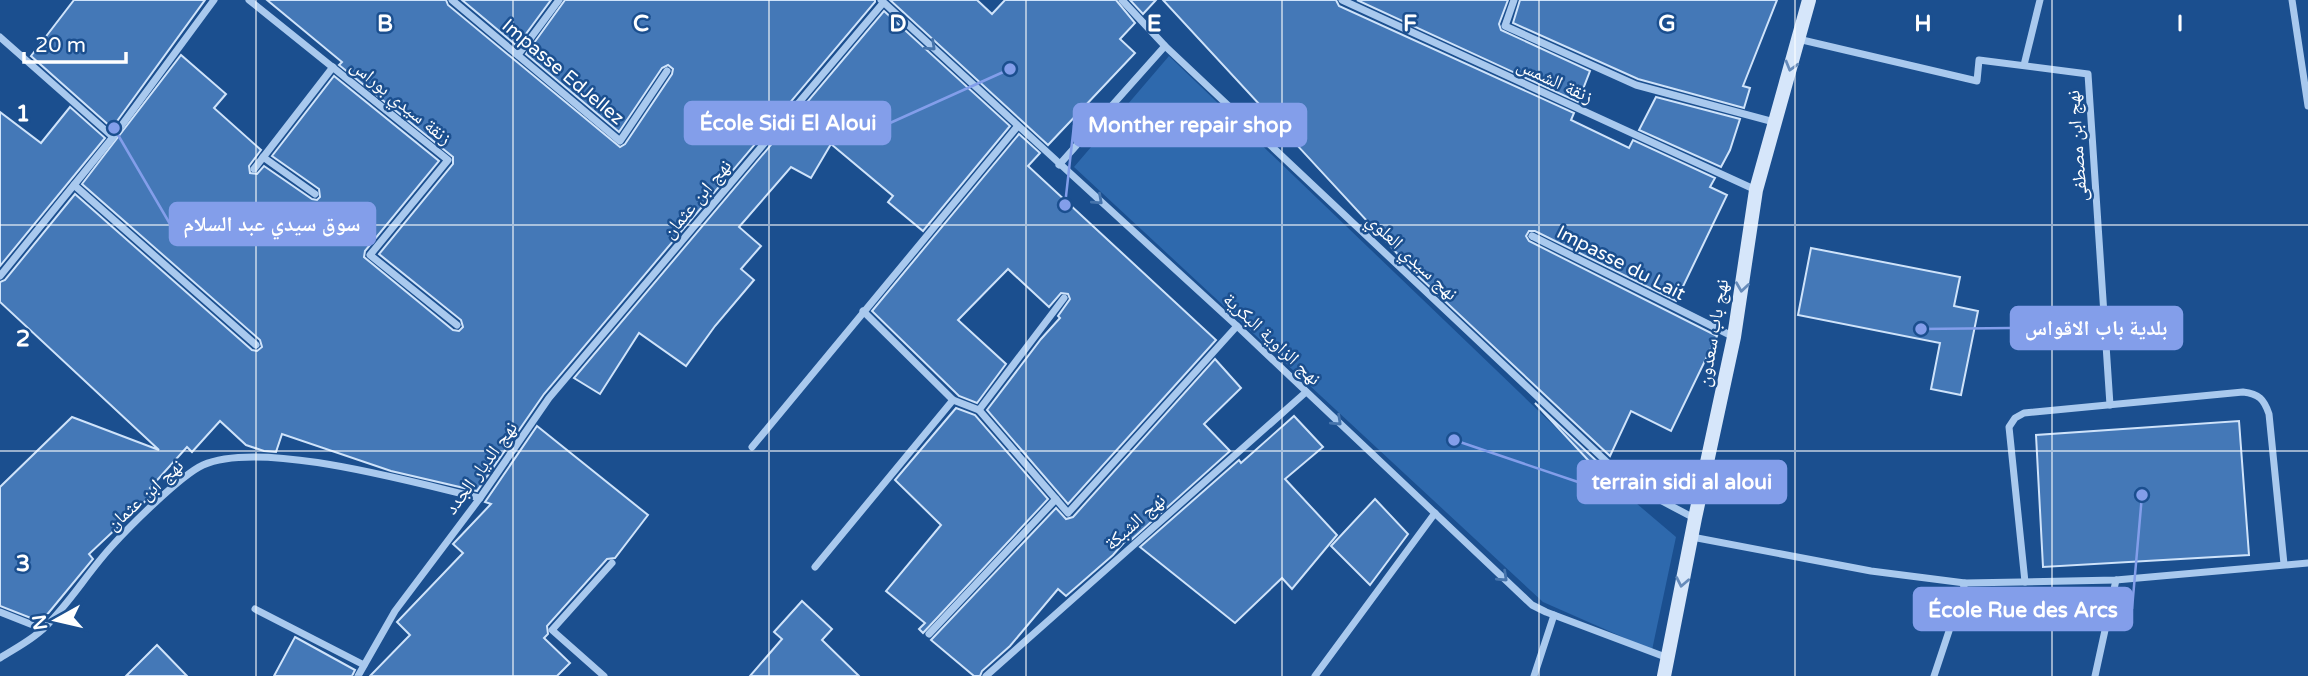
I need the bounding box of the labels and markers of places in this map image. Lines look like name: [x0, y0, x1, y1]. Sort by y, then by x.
callout: École Sidi El Aloui: [685, 102, 890, 144]
callout: Monther repair shop: [1074, 104, 1306, 146]
callout: سوق سيدي عبد السلام: [170, 203, 375, 245]
callout: بلدية باب الاقواس: [2011, 307, 2182, 349]
callout: terrain sidi al aloui: [1578, 461, 1786, 503]
callout: École Rue des Arcs: [1914, 588, 2132, 630]

